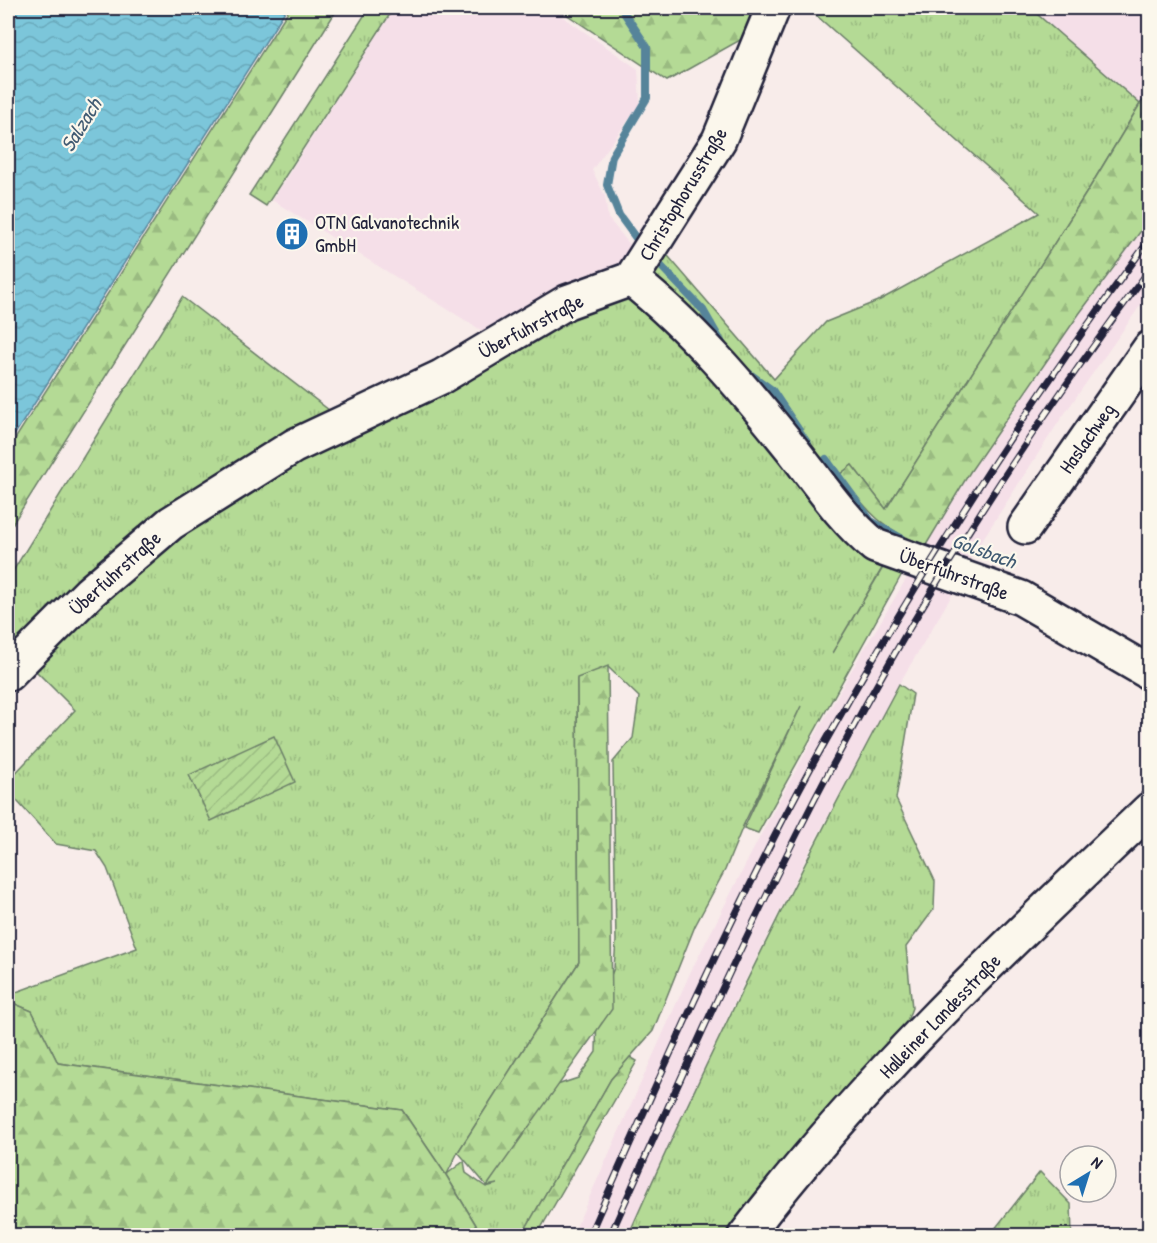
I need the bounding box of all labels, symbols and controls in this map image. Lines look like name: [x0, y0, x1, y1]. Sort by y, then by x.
water label: Salzach: [53, 92, 109, 157]
street label: Christophorusstraße: [632, 122, 733, 266]
place label: OTN Galvanotechnik GmbH: [315, 208, 459, 258]
building icon: OTN Galvanotechnik GmbH: [274, 216, 310, 252]
street label: Überfuhrstraße: [474, 287, 588, 364]
street label: Haslachweg: [1052, 397, 1121, 478]
street label: Überfuhrstraße: [63, 524, 166, 621]
water label: Golsbach: [948, 526, 1021, 576]
street label: Überfuhrstraße: [896, 541, 1013, 606]
street label: Halleiner Landesstraße: [873, 947, 1006, 1084]
north arrow: [1058, 1144, 1118, 1204]
text: N: [1087, 1151, 1108, 1174]

